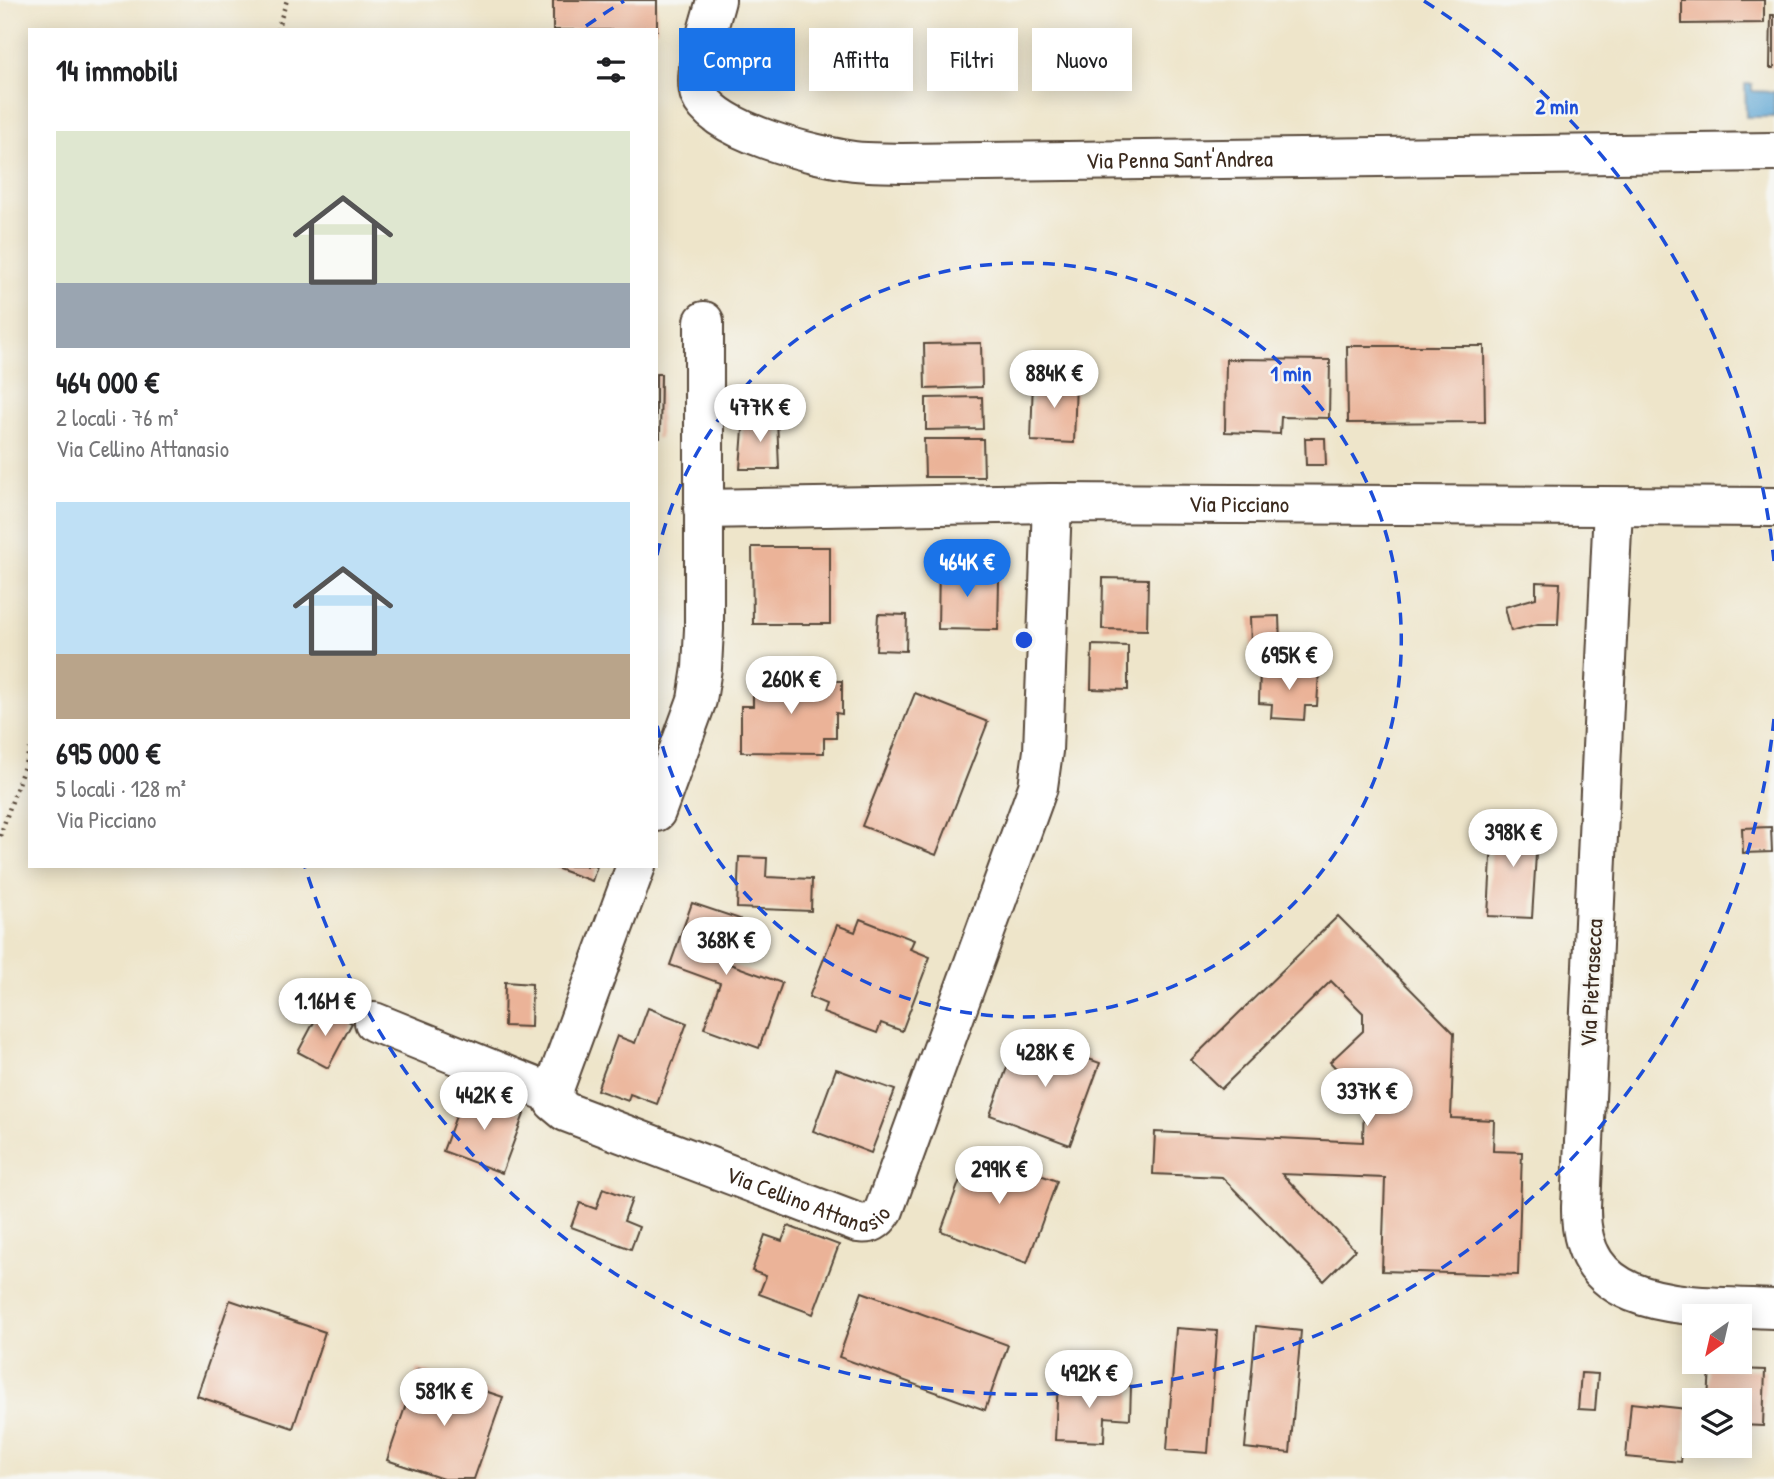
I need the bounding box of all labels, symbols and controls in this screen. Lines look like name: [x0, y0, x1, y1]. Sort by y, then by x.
chip: Compra: [679, 28, 795, 91]
chip: Affitta: [809, 28, 913, 91]
chip: Filtri: [927, 28, 1018, 91]
chip: Nuovo: [1032, 28, 1132, 91]
text: 14 immobili: [56, 50, 178, 90]
icon: filters: [592, 51, 630, 89]
text: 2 min: [1535, 92, 1579, 121]
street label: Via Penna Sant'Andrea: [1086, 142, 1273, 176]
icon: home: [280, 177, 406, 303]
pin: 884K €: [997, 350, 1111, 410]
text: 884K €: [1026, 357, 1082, 388]
text: 1 min: [1271, 359, 1311, 388]
text: 464 000 €: [56, 362, 159, 402]
pin: 477K €: [703, 384, 817, 444]
text: 477K €: [730, 391, 790, 422]
text: 2 locali · 76 m²: [56, 402, 179, 433]
text: Via Cellino Attanasio: [56, 433, 229, 464]
street label: Via Picciano: [1189, 488, 1289, 519]
pin: 464K €: [910, 540, 1024, 599]
text: 464K €: [940, 546, 994, 577]
icon: home: [280, 548, 406, 674]
centre of rings: [1012, 628, 1036, 652]
pin: 695K €: [1232, 632, 1346, 692]
text: 695K €: [1261, 639, 1317, 670]
pin: 260K €: [734, 656, 848, 716]
text: 260K €: [762, 663, 820, 694]
text: 695 000 €: [56, 733, 160, 773]
text: 5 locali · 128 m²: [56, 773, 186, 804]
text: Via Picciano: [56, 804, 156, 835]
pin: 398K €: [1456, 810, 1570, 869]
text: 398K €: [1484, 816, 1542, 847]
pin: 368K €: [669, 918, 783, 977]
street label: Via Pietrasecca: [1572, 918, 1609, 1048]
text: 368K €: [697, 924, 755, 955]
pin: 1.16M €: [260, 978, 390, 1038]
text: 1.16M €: [295, 985, 355, 1016]
pin: 428K €: [988, 1030, 1102, 1089]
text: 428K €: [1016, 1036, 1074, 1067]
pin: 337K €: [1310, 1068, 1424, 1128]
pin: 442K €: [427, 1072, 541, 1132]
text: 337K €: [1337, 1075, 1397, 1106]
text: 442K €: [456, 1079, 512, 1110]
pin: 299K €: [942, 1146, 1056, 1206]
text: 299K €: [971, 1153, 1027, 1184]
street label: Via Cellino Attanasio: [722, 1158, 897, 1239]
north arrow: [1682, 1304, 1752, 1374]
map controls: [1682, 1304, 1752, 1458]
pin: 492K €: [1032, 1350, 1146, 1410]
text: 492K €: [1061, 1357, 1117, 1388]
pin: 581K €: [387, 1368, 501, 1428]
text: 581K €: [416, 1375, 472, 1406]
button: layers: [1682, 1388, 1752, 1458]

